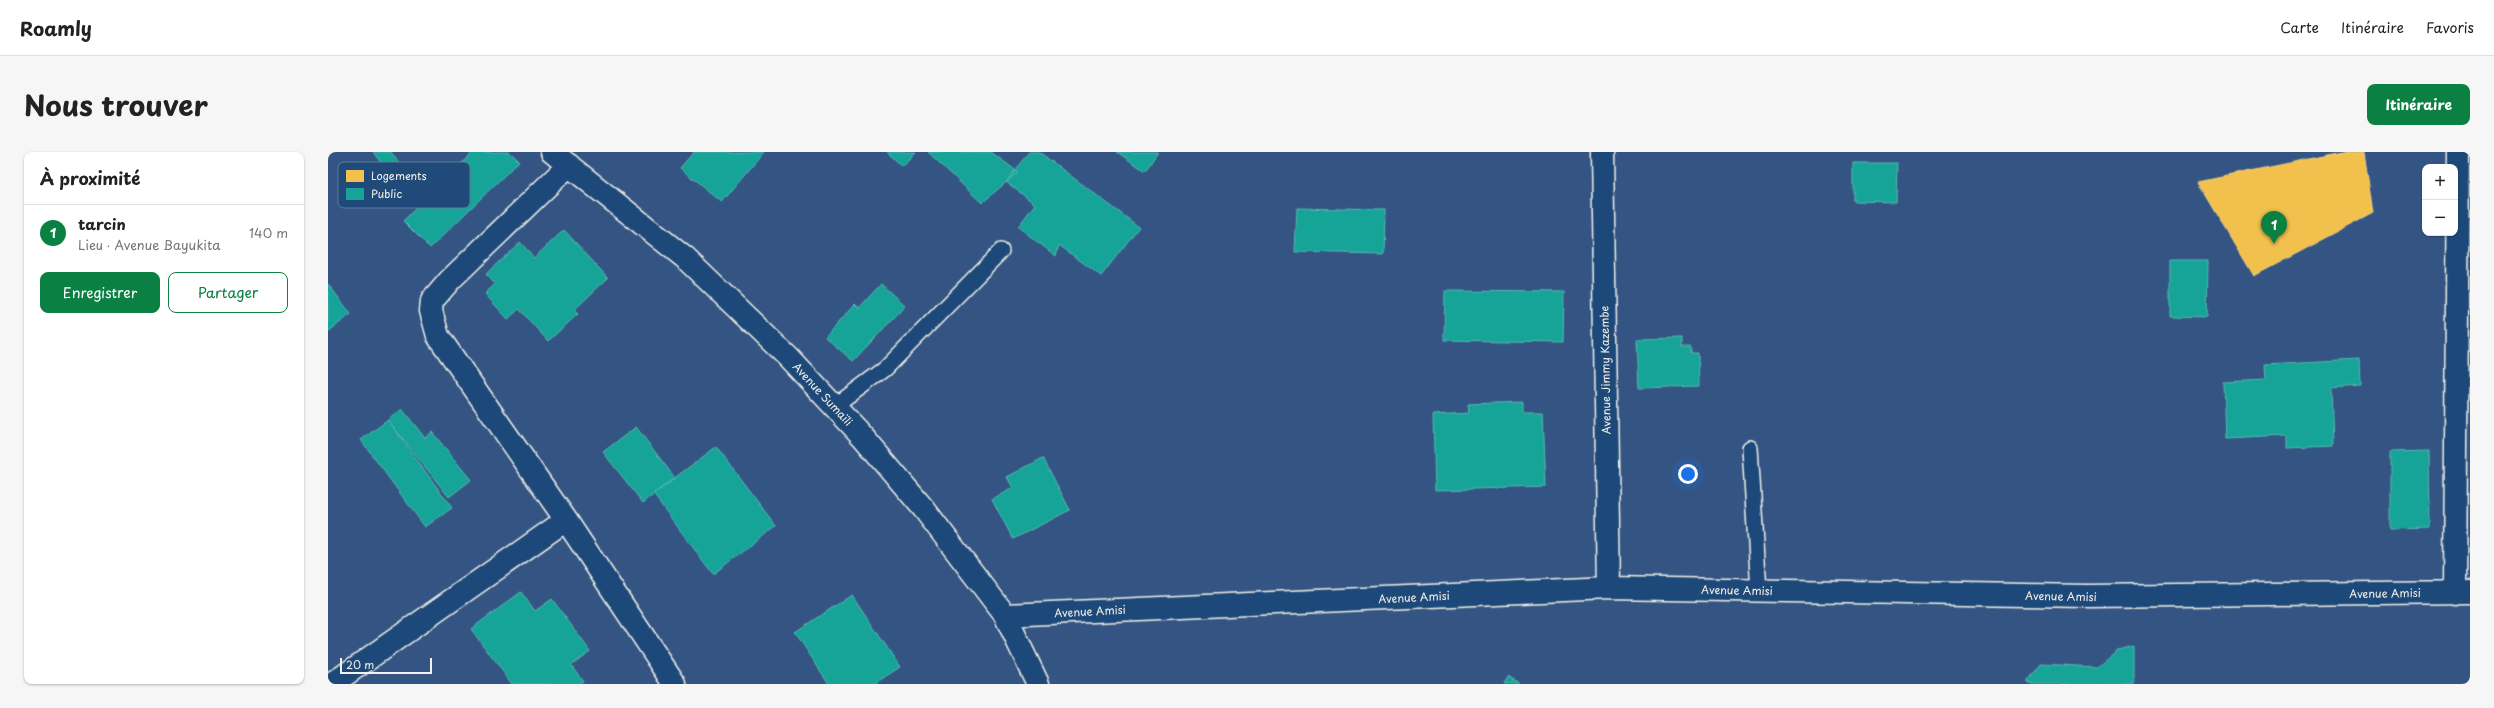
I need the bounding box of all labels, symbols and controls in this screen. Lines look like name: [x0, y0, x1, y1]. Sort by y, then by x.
text: Roamly: [20, 14, 92, 42]
text: Carte: [2280, 17, 2319, 38]
text: Itinéraire: [2341, 17, 2404, 38]
text: Favoris: [2426, 17, 2474, 38]
text: Nous trouver: [24, 83, 208, 126]
button: Itinéraire: [2367, 84, 2470, 125]
legend: [338, 162, 470, 208]
map controls: [2422, 164, 2458, 236]
button: +: [2422, 164, 2458, 200]
text: À proximité: [40, 165, 140, 191]
text: Logements: [371, 167, 427, 184]
text: Public: [371, 185, 402, 202]
button: −: [2422, 200, 2458, 236]
pin: 1: [2261, 211, 2287, 244]
text: tarcin: [78, 212, 126, 235]
text: 1: [50, 223, 56, 242]
text: 140 m: [249, 223, 288, 242]
text: Lieu · Avenue Bayukita: [78, 235, 221, 254]
button: Enregistrer: [40, 272, 160, 313]
button: Partager: [168, 272, 288, 313]
street label: Avenue Jimmy Kazembe: [1595, 305, 1615, 435]
street label: Avenue Sumaïli: [789, 358, 857, 430]
your location: [1678, 464, 1698, 484]
street label: Avenue Amisi: [1701, 581, 1773, 599]
street label: Avenue Amisi: [2349, 584, 2421, 602]
street label: Avenue Amisi: [1378, 587, 1450, 607]
street label: Avenue Amisi: [2025, 587, 2097, 605]
street label: Avenue Amisi: [1054, 601, 1126, 621]
scale bar: [340, 656, 432, 675]
text: 20 m: [346, 656, 374, 673]

